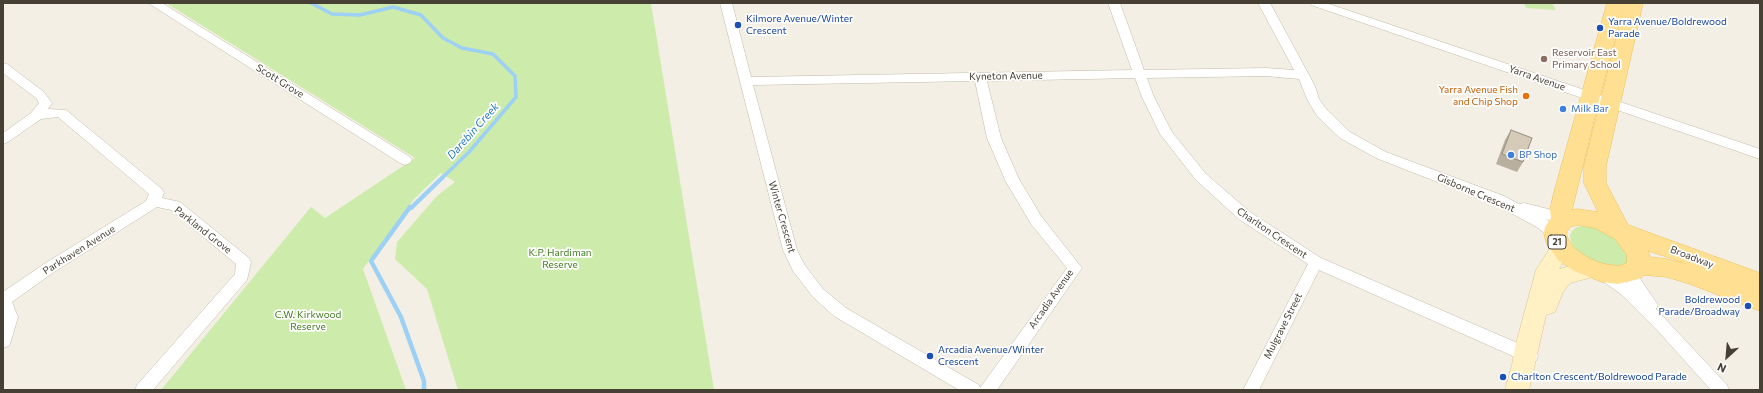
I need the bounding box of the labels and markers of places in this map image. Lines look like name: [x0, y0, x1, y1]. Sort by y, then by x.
place label: Kilmore Avenue/Winter Crescent: [746, 13, 853, 36]
place label: Yarra Avenue/Boldrewood Parade: [1608, 16, 1727, 40]
marker: Kilmore Avenue/Winter Crescent: [733, 20, 743, 30]
marker: Yarra Avenue/Boldrewood Parade: [1595, 23, 1605, 33]
place label: Reservoir East Primary School: [1552, 47, 1621, 70]
marker: Reservoir East Primary School: [1539, 54, 1549, 64]
place label: Yarra Avenue Fish and Chip Shop: [1438, 84, 1518, 108]
marker: Yarra Avenue Fish and Chip Shop: [1521, 91, 1531, 101]
place label: Milk Bar: [1571, 103, 1609, 115]
marker: Milk Bar: [1558, 104, 1568, 114]
place label: BP Shop: [1519, 149, 1557, 161]
marker: BP Shop: [1506, 150, 1516, 160]
place label: Boldrewood Parade/Broadway: [1658, 294, 1740, 318]
marker: Boldrewood Parade/Broadway: [1743, 301, 1753, 311]
place label: Arcadia Avenue/Winter Crescent: [938, 344, 1044, 368]
marker: Arcadia Avenue/Winter Crescent: [925, 351, 935, 361]
place label: Charlton Crescent/Boldrewood Parade: [1511, 371, 1687, 383]
marker: Charlton Crescent/Boldrewood Parade: [1498, 372, 1508, 382]

